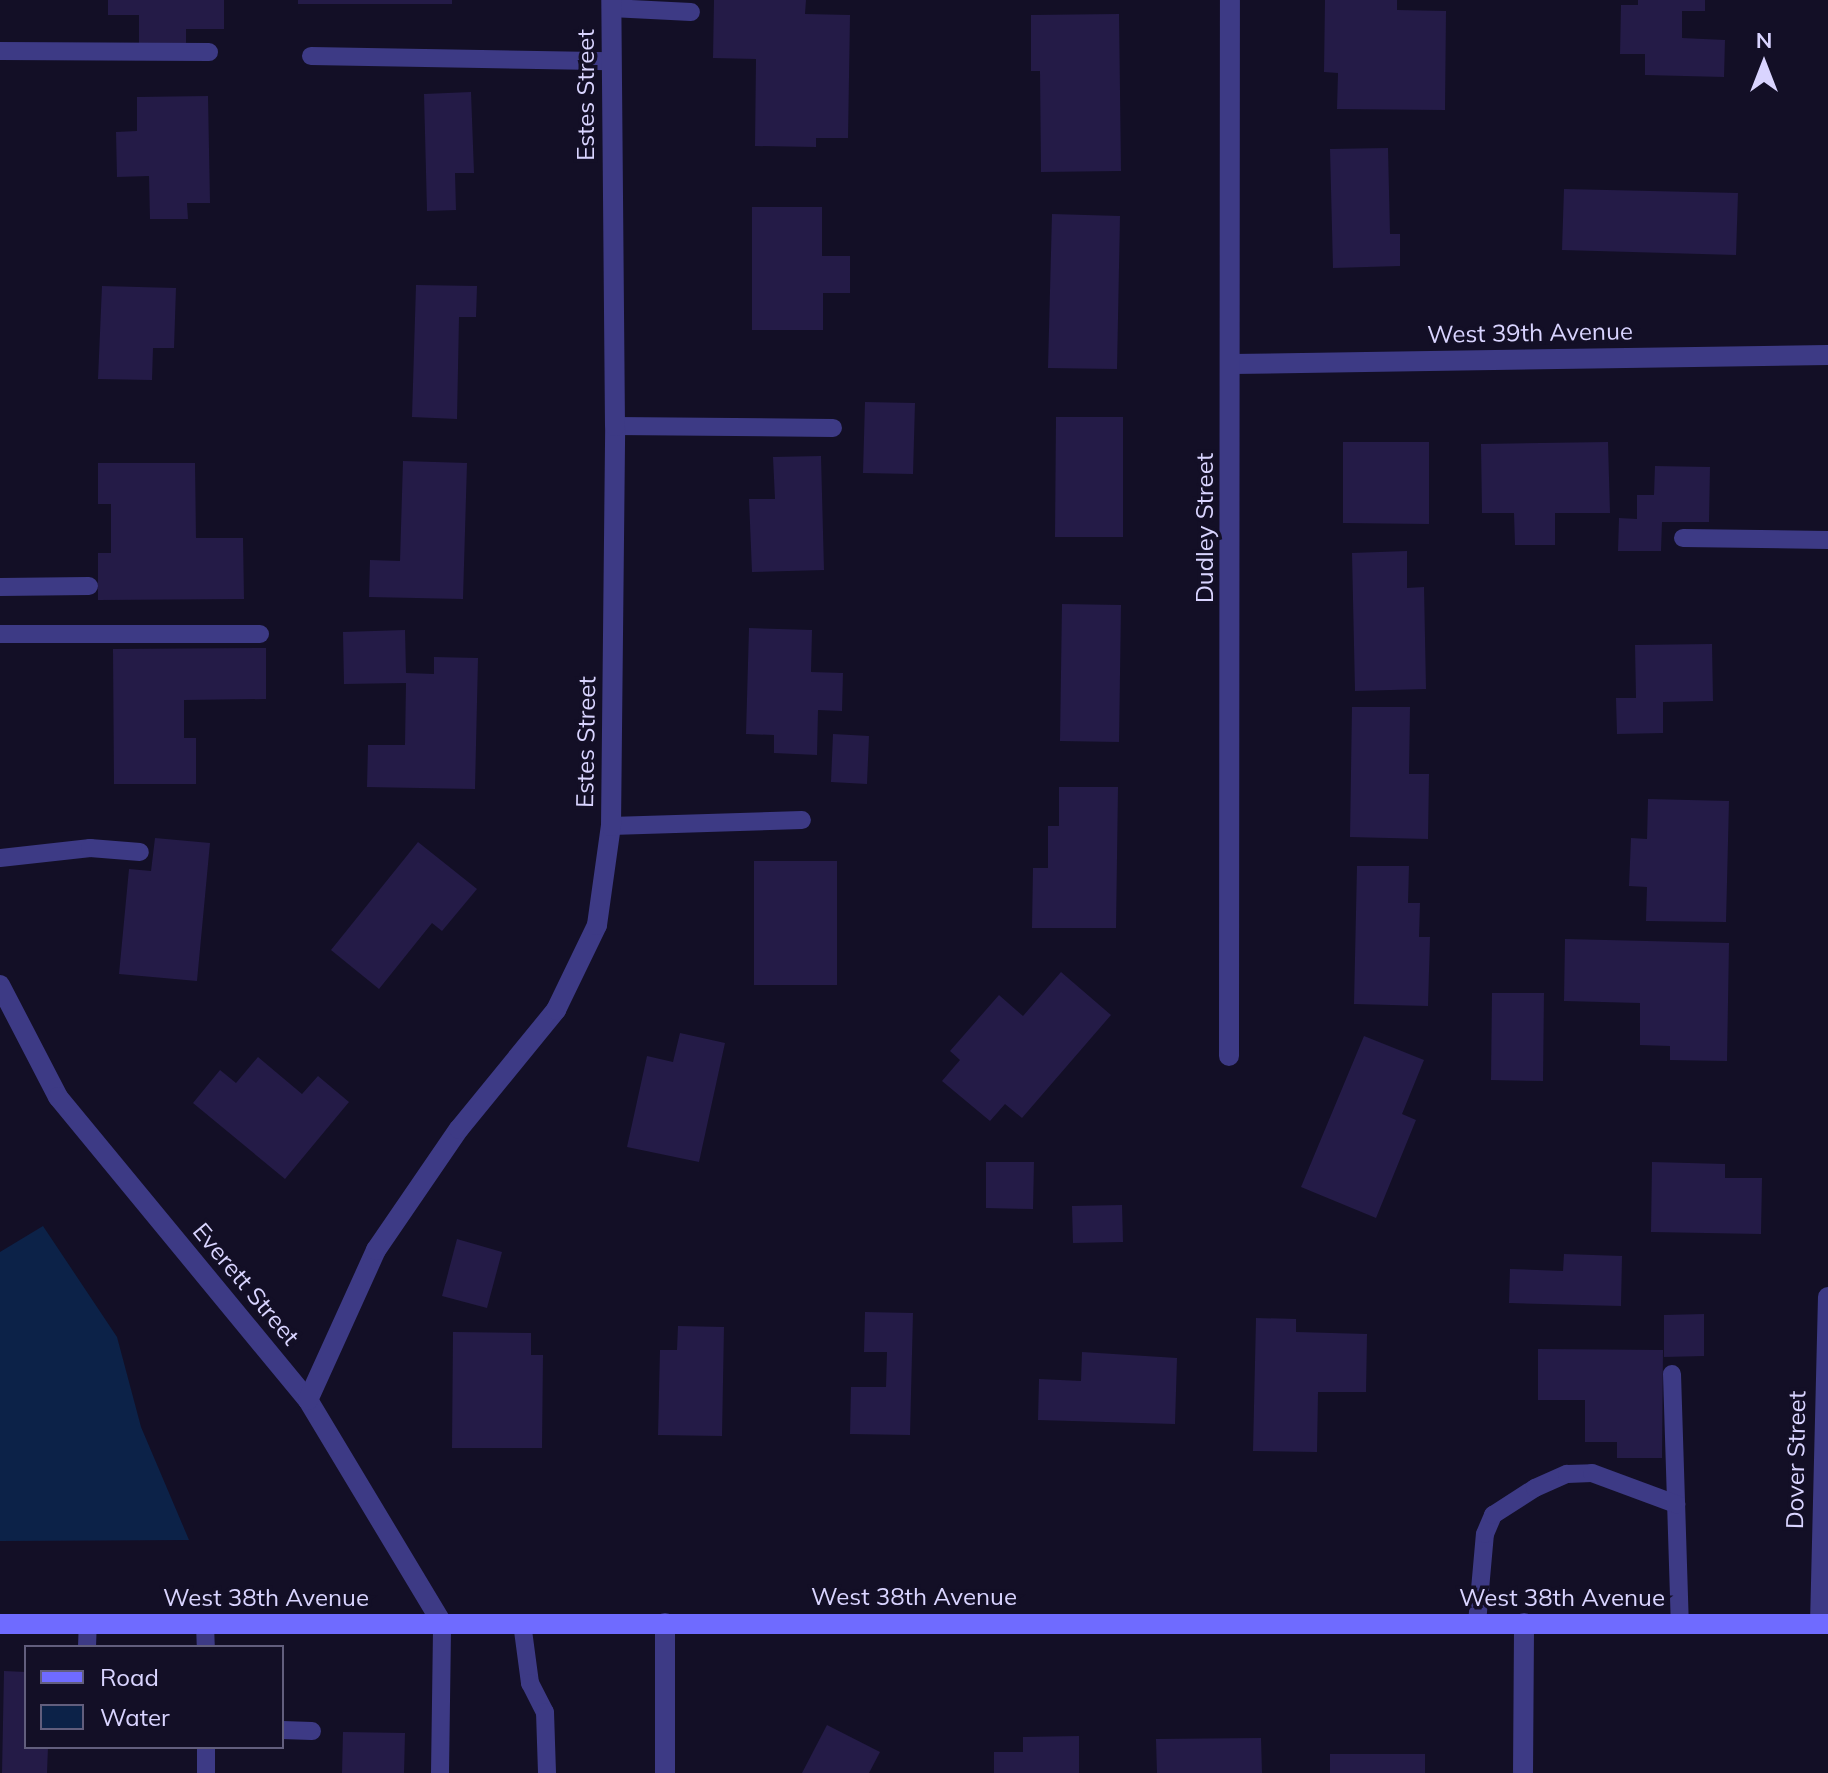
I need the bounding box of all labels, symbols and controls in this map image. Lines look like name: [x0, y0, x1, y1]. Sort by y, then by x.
north arrow: [1724, 24, 1804, 104]
text: N: [1756, 26, 1772, 54]
street label: Estes Street: [572, 29, 600, 161]
street label: West 39th Avenue: [1427, 317, 1633, 349]
street label: Dudley Street: [1191, 453, 1219, 603]
street label: Estes Street: [570, 676, 602, 808]
street label: Everett Street: [187, 1217, 305, 1351]
street label: Dover Street: [1780, 1391, 1812, 1529]
street label: West 38th Avenue: [811, 1583, 1017, 1611]
street label: West 38th Avenue: [163, 1584, 369, 1612]
street label: West 38th Avenue: [1459, 1584, 1665, 1612]
legend: [24, 1645, 284, 1749]
text: Road: [100, 1662, 159, 1692]
text: Water: [100, 1702, 170, 1732]

